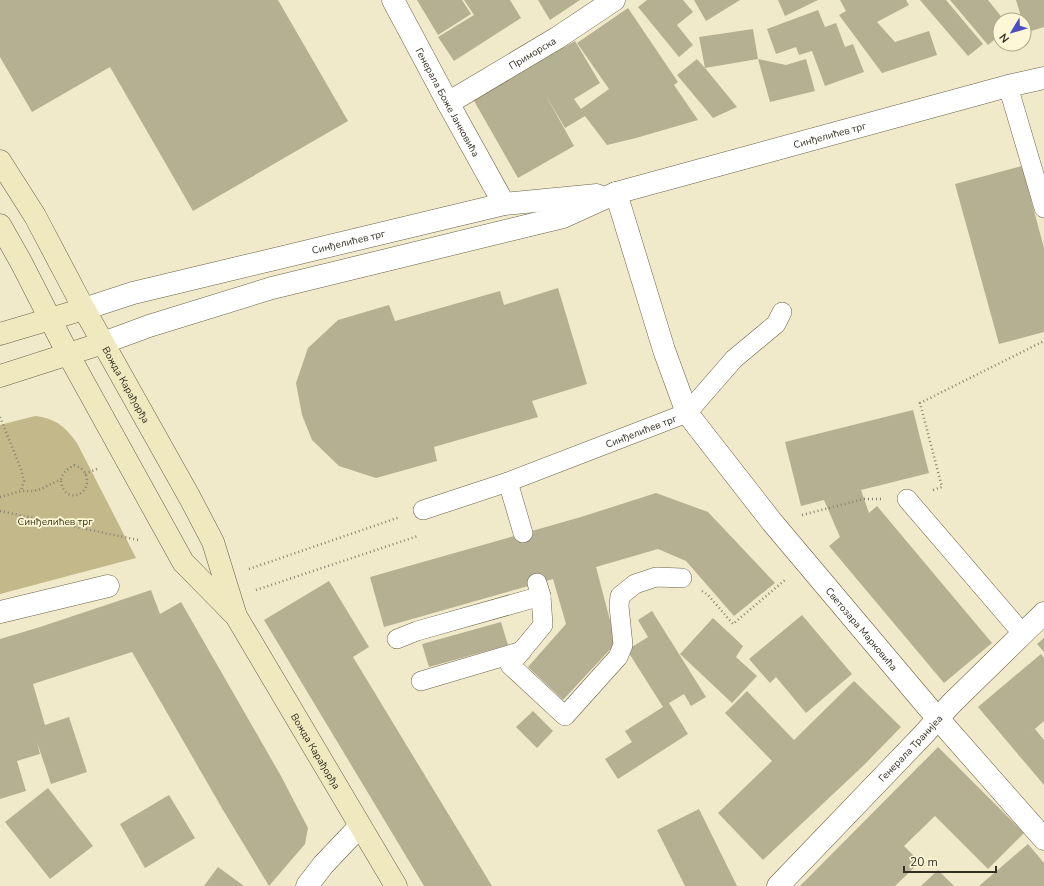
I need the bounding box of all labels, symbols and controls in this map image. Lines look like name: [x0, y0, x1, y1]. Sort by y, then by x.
north arrow: [992, 12, 1032, 52]
text: N: [996, 30, 1013, 46]
street label: Приморска: [506, 34, 559, 73]
street label: Генерала Боже Јанковића: [412, 46, 482, 160]
street label: Синђелићев трг: [792, 119, 869, 152]
street label: Синђелићев трг: [310, 227, 387, 258]
street label: Вожда Карађорђа: [98, 344, 153, 426]
street label: Синђелићев трг: [604, 411, 680, 452]
park label: Синђелићев трг: [17, 515, 93, 529]
street label: Светозара Марковића: [822, 585, 900, 674]
street label: Вожда Карађорђа: [287, 711, 343, 792]
street label: Генерала Транијеа: [876, 712, 946, 785]
scale bar: [904, 848, 996, 874]
text: 20 m: [910, 854, 938, 870]

